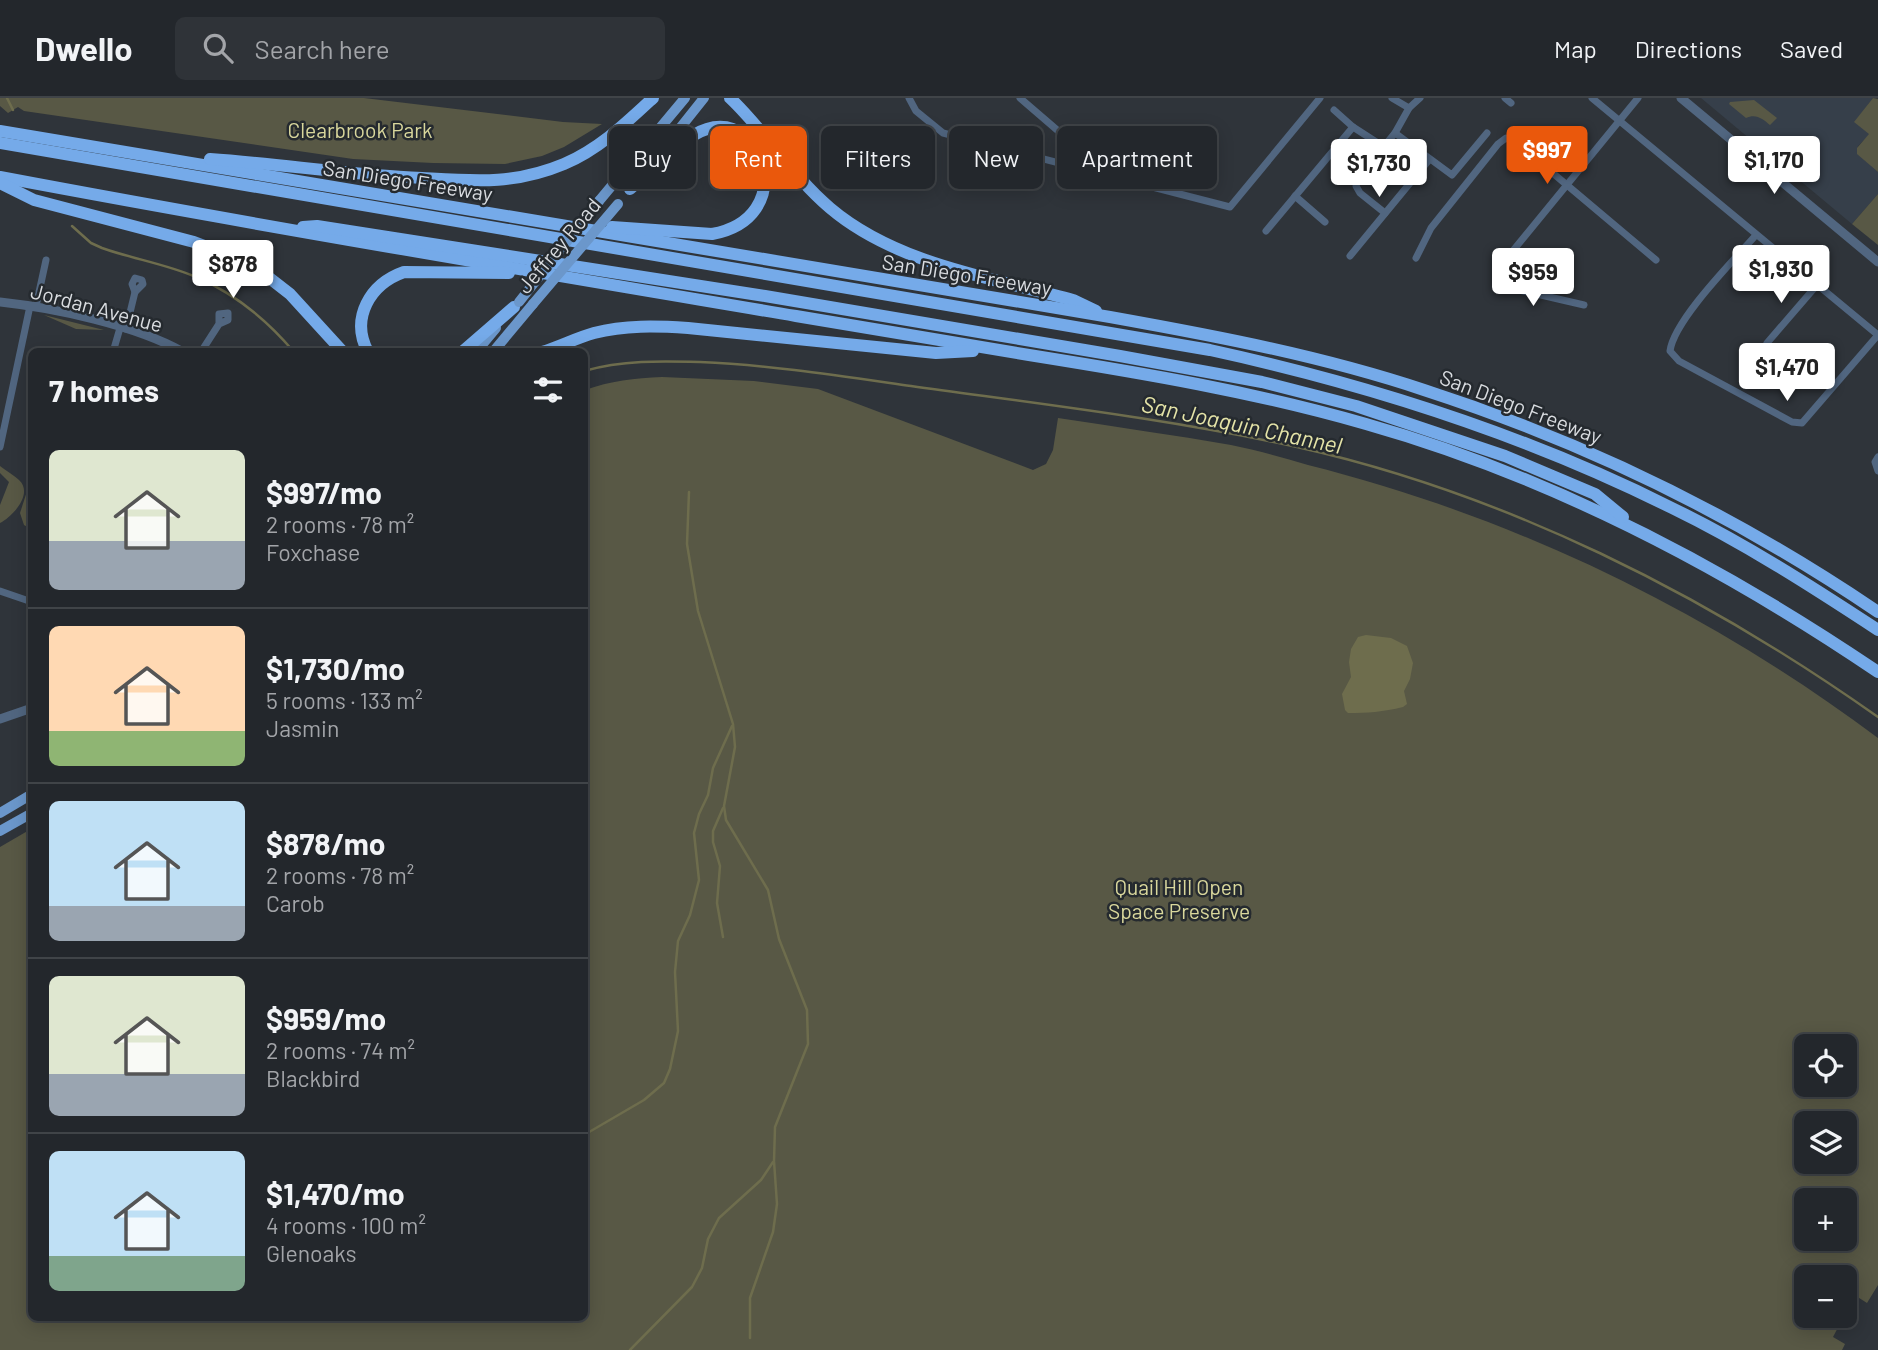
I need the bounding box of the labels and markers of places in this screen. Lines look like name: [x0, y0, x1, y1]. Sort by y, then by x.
pin: $997: [1506, 126, 1588, 186]
pin: $1,170: [1717, 136, 1831, 196]
pin: $1,730: [1322, 140, 1436, 199]
pin: $878: [192, 240, 274, 300]
pin: $1,930: [1724, 246, 1838, 305]
pin: $959: [1492, 248, 1574, 308]
pin: $1,470: [1730, 344, 1844, 403]

